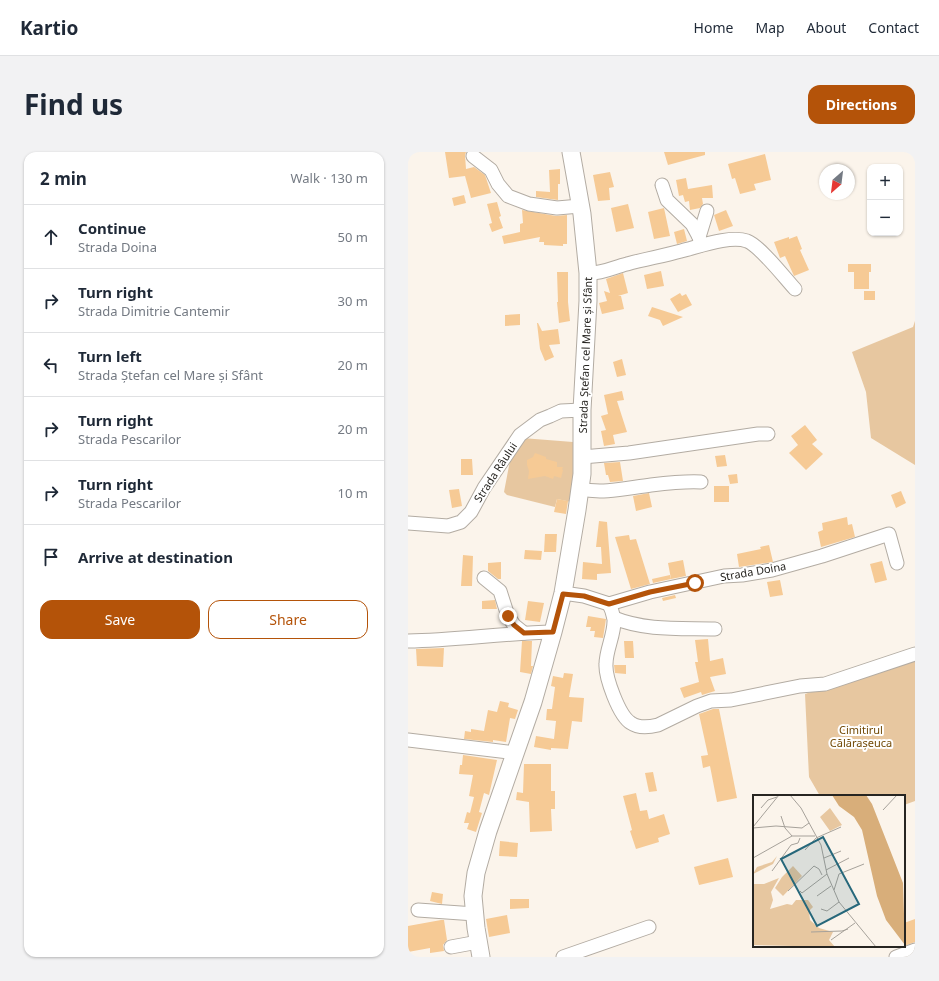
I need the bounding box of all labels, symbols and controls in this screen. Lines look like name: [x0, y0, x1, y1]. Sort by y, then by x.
text: Kartio: [20, 15, 78, 41]
text: Home: [694, 18, 733, 37]
text: Map: [755, 18, 785, 37]
text: About: [807, 18, 846, 37]
text: Contact: [868, 18, 919, 37]
text: Find us: [24, 85, 123, 123]
button: Directions: [808, 85, 915, 124]
north arrow: [819, 164, 855, 200]
map controls: [867, 164, 903, 236]
button: +: [867, 164, 903, 200]
text: 2 min: [40, 167, 87, 190]
text: Walk · 130 m: [290, 169, 368, 187]
button: −: [867, 200, 903, 236]
text: Continue: [78, 218, 146, 238]
icon: ahead: [40, 226, 62, 248]
text: 50 m: [338, 228, 368, 246]
text: Strada Doina: [78, 238, 157, 256]
street label: Strada Ștefan cel Mare și Sfânt: [575, 276, 595, 434]
text: Turn right: [78, 282, 153, 302]
icon: right: [40, 290, 62, 312]
text: 30 m: [338, 292, 368, 310]
text: Strada Dimitrie Cantemir: [78, 302, 230, 320]
text: Turn left: [78, 346, 142, 366]
icon: left: [40, 354, 62, 376]
text: 20 m: [338, 356, 368, 374]
text: Strada Ștefan cel Mare și Sfânt: [78, 366, 263, 384]
text: Turn right: [78, 410, 153, 430]
icon: right: [40, 418, 62, 440]
text: 20 m: [338, 420, 368, 438]
text: Strada Pescarilor: [78, 430, 181, 448]
street label: Strada Râului: [470, 439, 520, 505]
text: Turn right: [78, 474, 153, 494]
icon: right: [40, 482, 62, 504]
text: 10 m: [338, 484, 368, 502]
text: Strada Pescarilor: [78, 494, 181, 512]
icon: arrive: [40, 546, 62, 568]
text: Arrive at destination: [78, 547, 233, 567]
street label: Strada Doina: [719, 558, 787, 584]
route start: [686, 574, 704, 592]
button: Save: [40, 600, 200, 639]
button: Share: [208, 600, 368, 639]
route end: [499, 607, 517, 625]
park label: Cimitirul Călărașeuca: [830, 722, 892, 750]
inset map: [753, 795, 905, 947]

